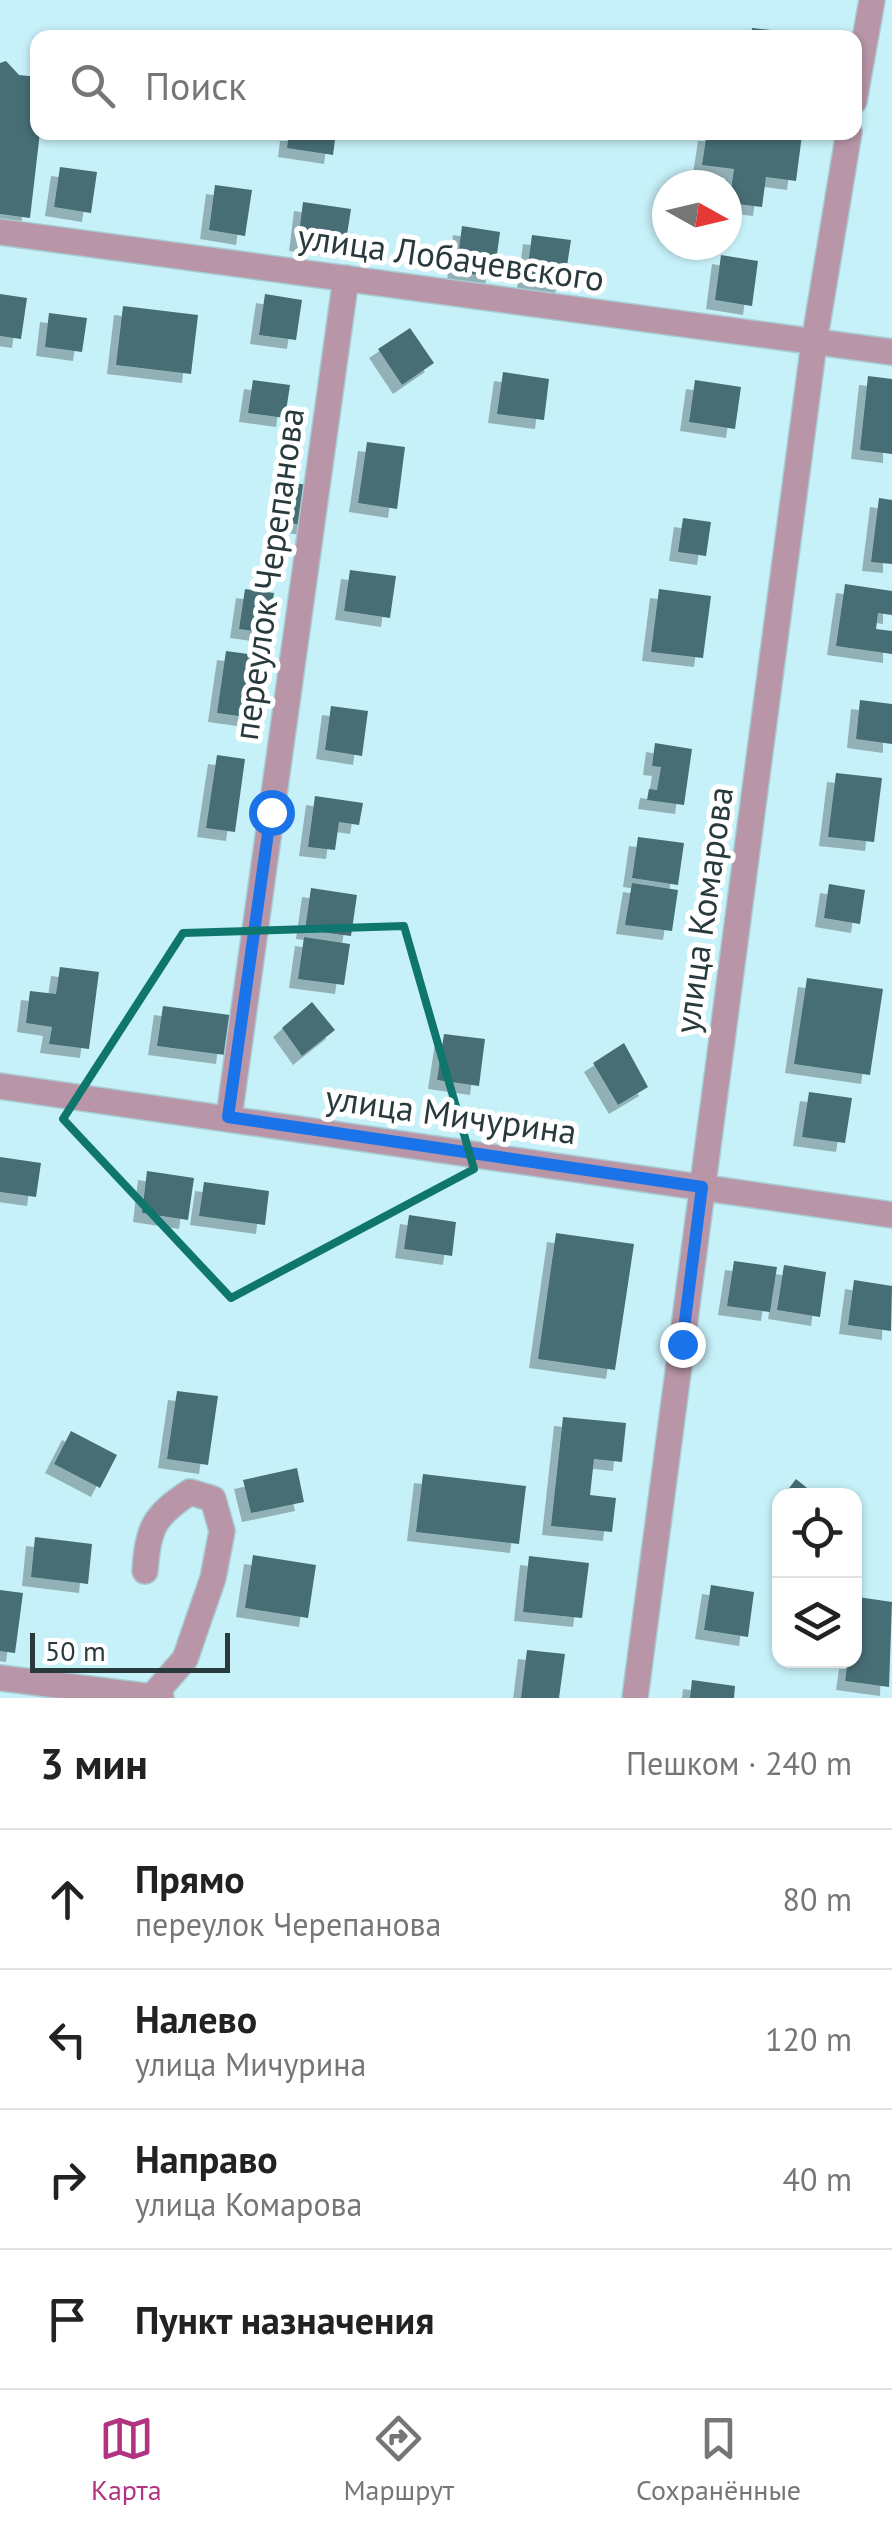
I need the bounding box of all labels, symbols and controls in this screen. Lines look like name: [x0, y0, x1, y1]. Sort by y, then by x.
search box: [30, 30, 862, 140]
icon: search: [65, 58, 120, 113]
text: Поиск: [145, 61, 246, 110]
north arrow: [652, 170, 742, 260]
street label: улица Лобачевского: [295, 213, 607, 301]
street label: переулок Черепанова: [222, 405, 314, 743]
street label: улица Комарова: [663, 784, 743, 1036]
route start: [249, 790, 295, 836]
street label: улица Мичурина: [323, 1074, 580, 1154]
route end: [660, 1322, 706, 1368]
map controls: [772, 1488, 862, 1668]
button: locate: [772, 1488, 862, 1578]
button: layers: [772, 1578, 862, 1668]
scale bar: [30, 1628, 230, 1672]
text: 50 m: [45, 1632, 106, 1669]
text: 3 мин: [40, 1736, 148, 1791]
text: Пешком · 240 m: [626, 1742, 852, 1784]
text: Прямо: [135, 1854, 245, 1903]
icon: ahead: [40, 1872, 95, 1927]
text: 80 m: [783, 1878, 852, 1920]
text: переулок Черепанова: [135, 1903, 441, 1945]
text: Налево: [135, 1994, 257, 2043]
icon: left: [40, 2012, 95, 2067]
text: 120 m: [765, 2018, 852, 2060]
text: улица Мичурина: [135, 2043, 366, 2085]
text: Направо: [135, 2134, 278, 2183]
icon: right: [40, 2152, 95, 2207]
text: 40 m: [783, 2158, 852, 2200]
text: улица Комарова: [135, 2183, 362, 2225]
icon: arrive: [40, 2292, 95, 2347]
text: Пункт назначения: [135, 2295, 434, 2344]
tab: Карта: [91, 2411, 162, 2508]
tab: Маршрут: [343, 2411, 454, 2508]
tab: Сохранённые: [636, 2411, 801, 2508]

